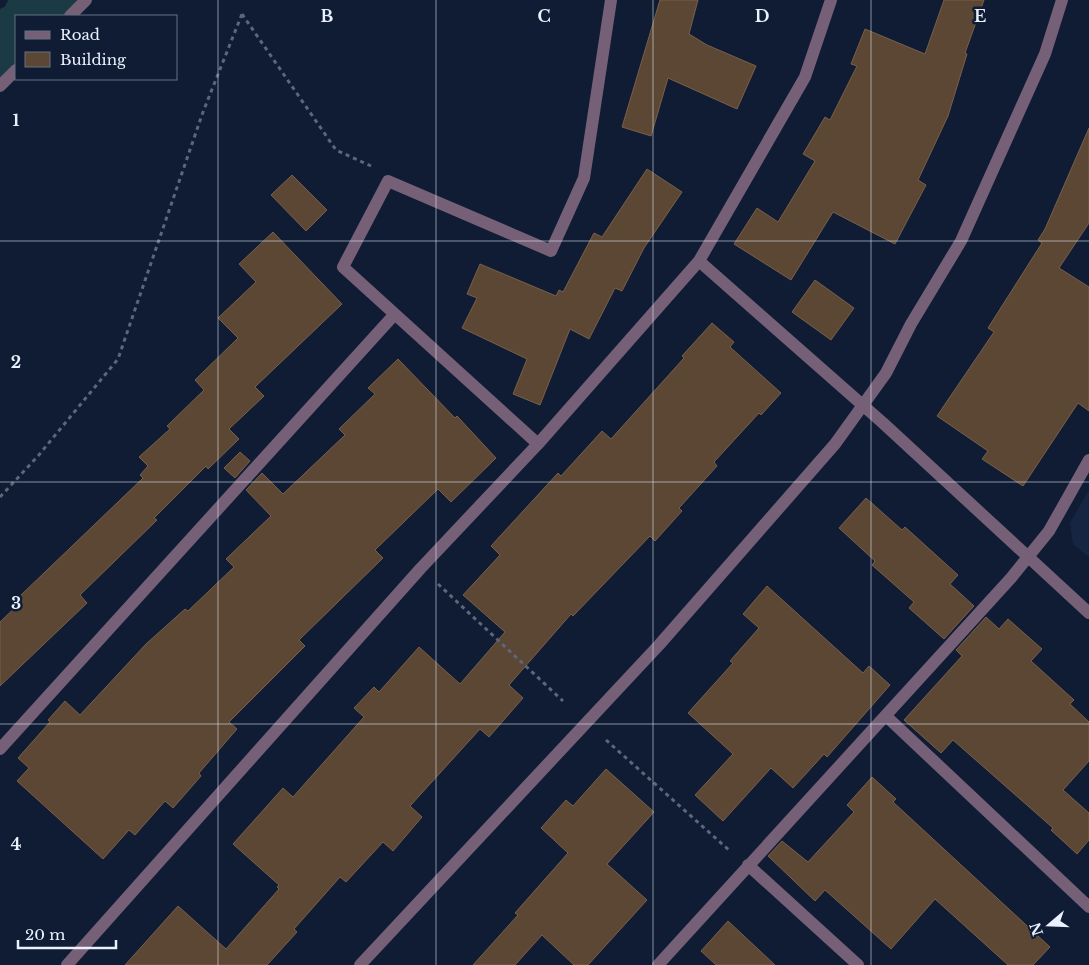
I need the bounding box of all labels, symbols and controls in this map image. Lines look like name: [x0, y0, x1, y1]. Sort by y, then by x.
text: B: [321, 6, 334, 26]
text: C: [537, 6, 551, 26]
text: D: [755, 6, 769, 26]
text: E: [974, 6, 986, 26]
legend: [15, 15, 178, 80]
text: Road: [60, 25, 100, 44]
text: Building: [60, 50, 127, 69]
text: 1: [13, 110, 20, 130]
text: 2: [11, 352, 21, 372]
text: 3: [11, 593, 21, 613]
text: 4: [11, 834, 21, 854]
north arrow: [1024, 900, 1074, 950]
scale bar: [18, 918, 115, 950]
text: N: [1026, 920, 1047, 938]
text: 20 m: [25, 925, 65, 944]

